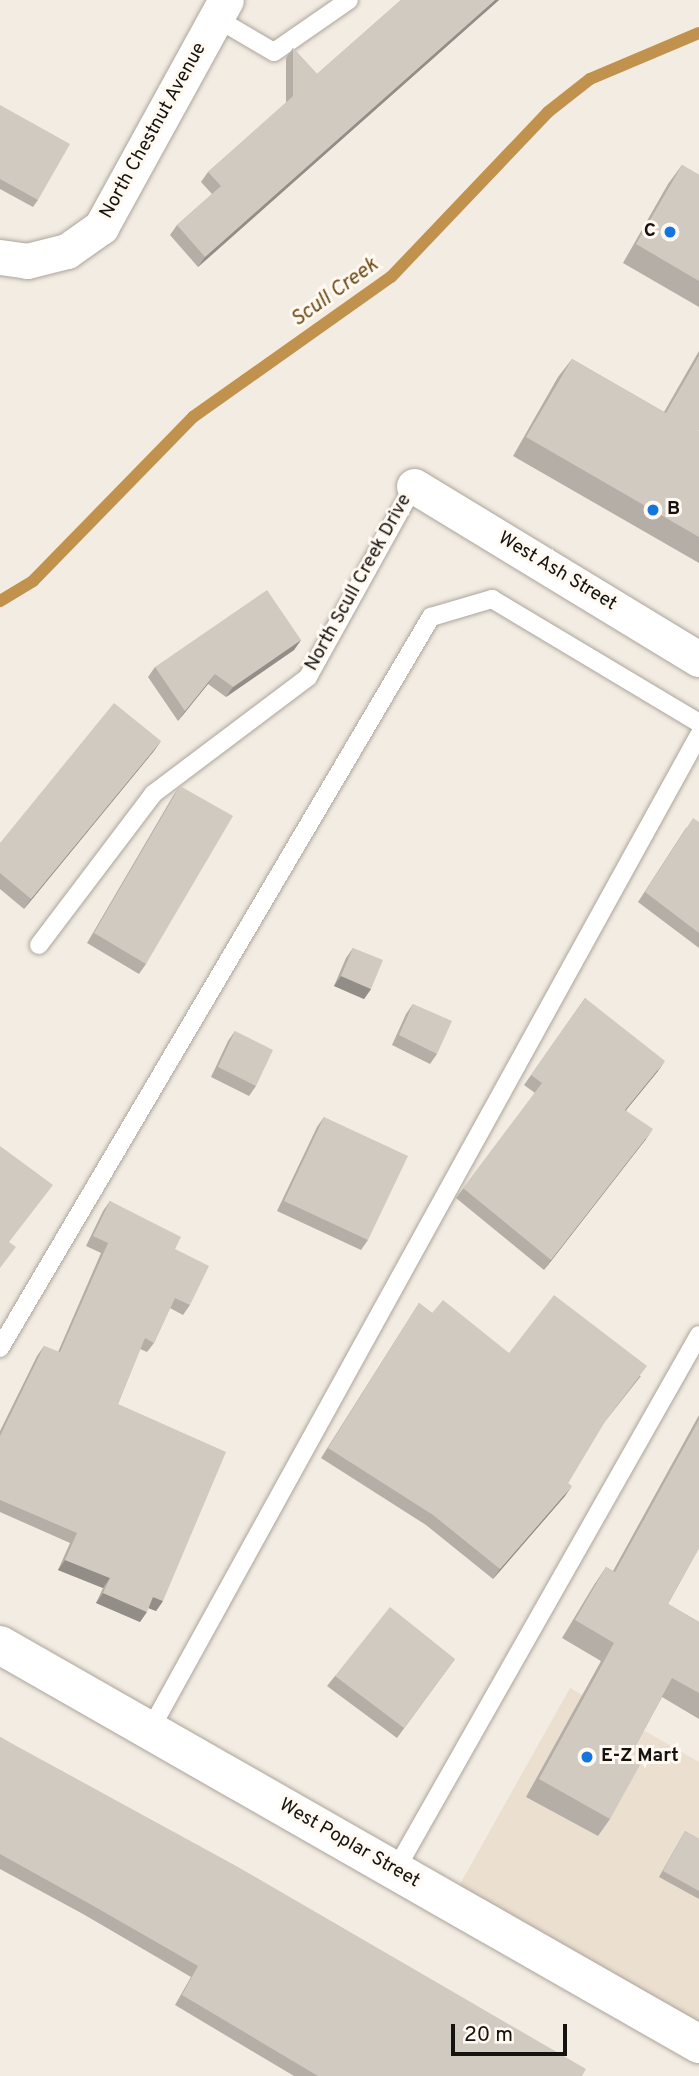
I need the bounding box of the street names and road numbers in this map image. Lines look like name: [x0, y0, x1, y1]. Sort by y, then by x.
street label: North Chestnut Avenue: [96, 39, 212, 223]
street label: North Scull Creek Drive: [301, 491, 417, 675]
street label: West Ash Street: [493, 527, 621, 617]
street label: West Poplar Street: [275, 1794, 423, 1894]

